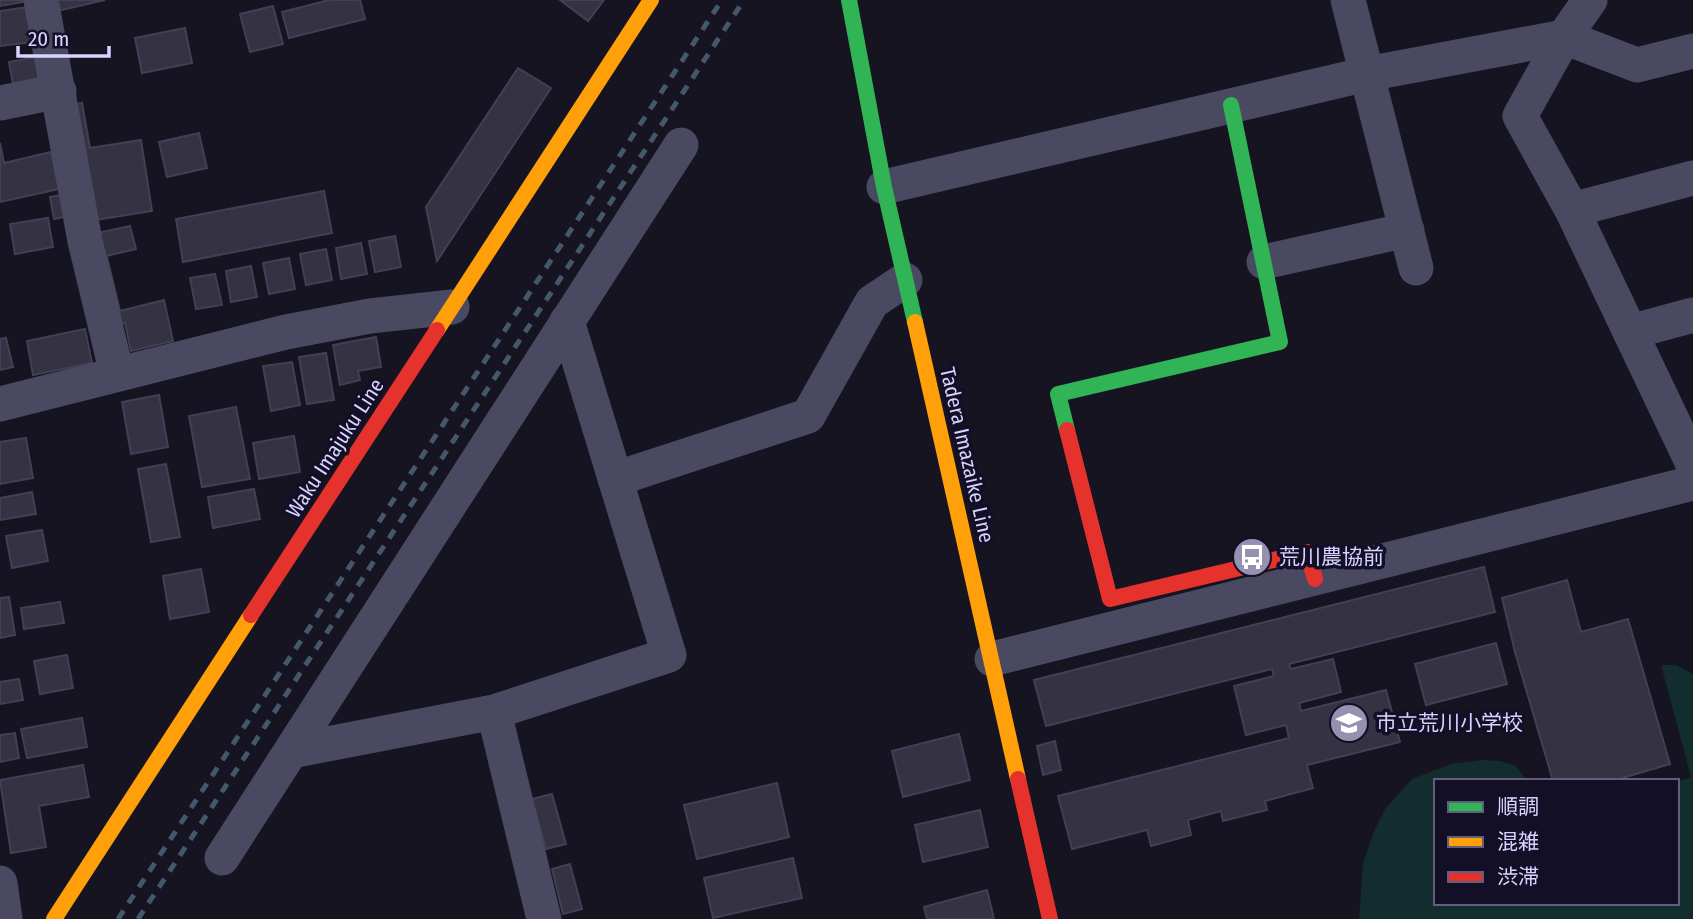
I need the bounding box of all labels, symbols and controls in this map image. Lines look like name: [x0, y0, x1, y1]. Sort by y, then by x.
scale bar: [18, 14, 108, 58]
text: 20 m: [28, 26, 69, 52]
street label: Tadera Imazaike Line: [934, 365, 1000, 545]
street label: Waku Imajuku Line: [280, 374, 390, 522]
bus stop icon: 荒川農協前: [1231, 536, 1273, 578]
place label: 荒川農協前: [1279, 544, 1384, 570]
school or university icon: 市立荒川小学校: [1328, 702, 1370, 744]
place label: 市立荒川小学校: [1376, 710, 1523, 736]
legend: [1434, 779, 1679, 905]
text: 順調: [1497, 794, 1539, 820]
text: 混雑: [1497, 829, 1539, 855]
text: 渋滞: [1497, 864, 1539, 890]

